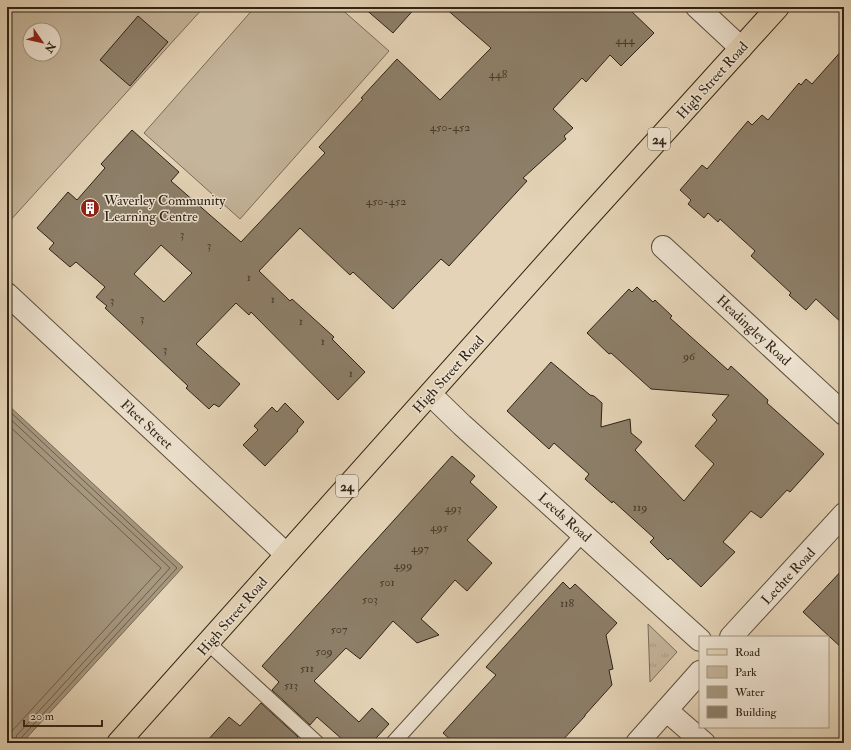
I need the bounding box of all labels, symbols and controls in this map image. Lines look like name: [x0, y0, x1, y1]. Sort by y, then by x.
north arrow: [22, 22, 62, 62]
house number: 444: [615, 33, 635, 48]
street label: High Street Road: [673, 38, 752, 123]
text: N: [41, 39, 59, 56]
house number: 448: [489, 67, 508, 82]
house number: 450-452: [430, 120, 470, 135]
road number: 24: [648, 128, 670, 150]
place label: Waverley Community Learning Centre: [103, 192, 226, 225]
house number: 450-452: [366, 194, 406, 209]
building icon: Waverley Community Learning Centre: [79, 197, 101, 219]
house number: 3: [180, 227, 184, 242]
house number: 3: [207, 238, 211, 253]
house number: 1: [247, 270, 251, 285]
house number: 1: [271, 292, 275, 307]
street label: Headingley Road: [712, 292, 794, 370]
house number: 3: [110, 293, 114, 308]
house number: 3: [140, 311, 144, 326]
house number: 1: [299, 314, 303, 329]
street label: High Street Road: [409, 332, 488, 417]
house number: 1: [321, 334, 325, 349]
house number: 3: [163, 342, 167, 357]
house number: 96: [682, 349, 696, 364]
house number: 1: [349, 366, 353, 381]
street label: Fleet Street: [117, 396, 177, 453]
road number: 24: [336, 475, 358, 497]
street label: Leeds Road: [535, 489, 595, 546]
house number: 119: [633, 500, 647, 515]
house number: 493: [444, 501, 462, 516]
house number: 495: [430, 520, 449, 535]
house number: 497: [411, 541, 430, 556]
street label: Lechte Road: [758, 544, 819, 608]
house number: 499: [394, 558, 412, 573]
street label: High Street Road: [194, 574, 271, 659]
house number: 501: [379, 575, 395, 590]
house number: 503: [362, 592, 378, 607]
house number: 118: [560, 596, 574, 611]
house number: 507: [331, 622, 348, 637]
legend: [699, 636, 829, 728]
house number: 509: [315, 644, 333, 659]
text: Road: [735, 645, 760, 660]
house number: 511: [300, 661, 314, 676]
text: Park: [735, 665, 757, 680]
house number: 513: [284, 678, 298, 693]
text: Water: [734, 685, 765, 700]
scale bar: [24, 702, 102, 728]
text: Building: [735, 705, 778, 720]
text: 20 m: [30, 709, 55, 724]

